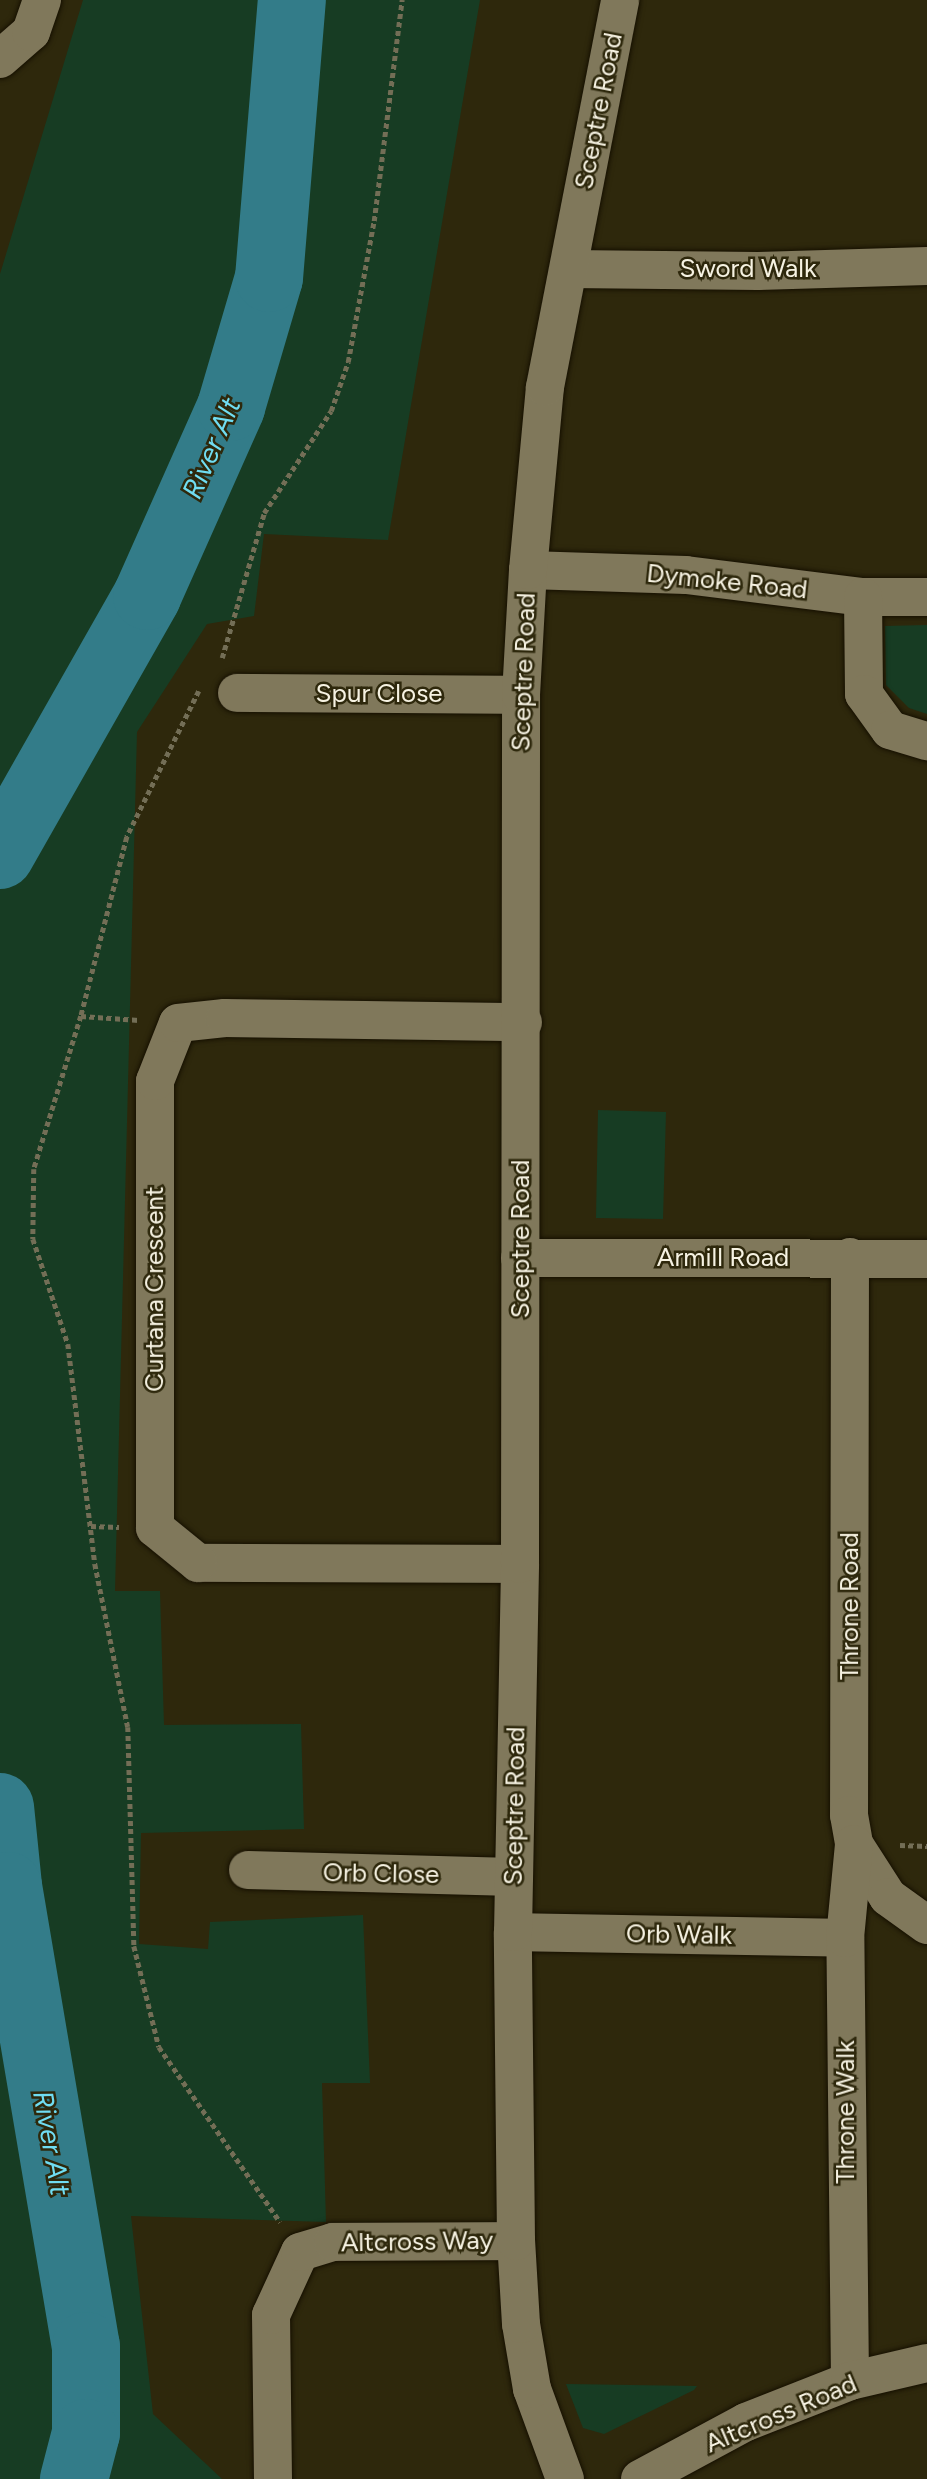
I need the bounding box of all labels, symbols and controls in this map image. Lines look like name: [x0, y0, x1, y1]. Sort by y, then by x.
street label: Sceptre Road: [569, 30, 629, 192]
street label: Sword Walk: [679, 253, 817, 285]
water label: River Alt: [175, 393, 247, 503]
street label: Dymoke Road: [645, 558, 809, 606]
street label: Sceptre Road: [506, 592, 542, 752]
street label: Spur Close: [316, 678, 442, 710]
street label: Sceptre Road: [505, 1160, 537, 1318]
street label: Curtana Crescent: [139, 1186, 171, 1392]
street label: Armill Road: [657, 1242, 789, 1274]
street label: Throne Road: [834, 1532, 866, 1680]
street label: Sceptre Road: [498, 1726, 532, 1886]
street label: Orb Close: [322, 1857, 440, 1891]
street label: Orb Walk: [626, 1918, 732, 1952]
street label: Throne Walk: [830, 2040, 862, 2184]
water label: River Alt: [26, 2088, 78, 2198]
street label: Altcross Way: [341, 2225, 493, 2259]
street label: Altcross Road: [701, 2368, 861, 2460]

